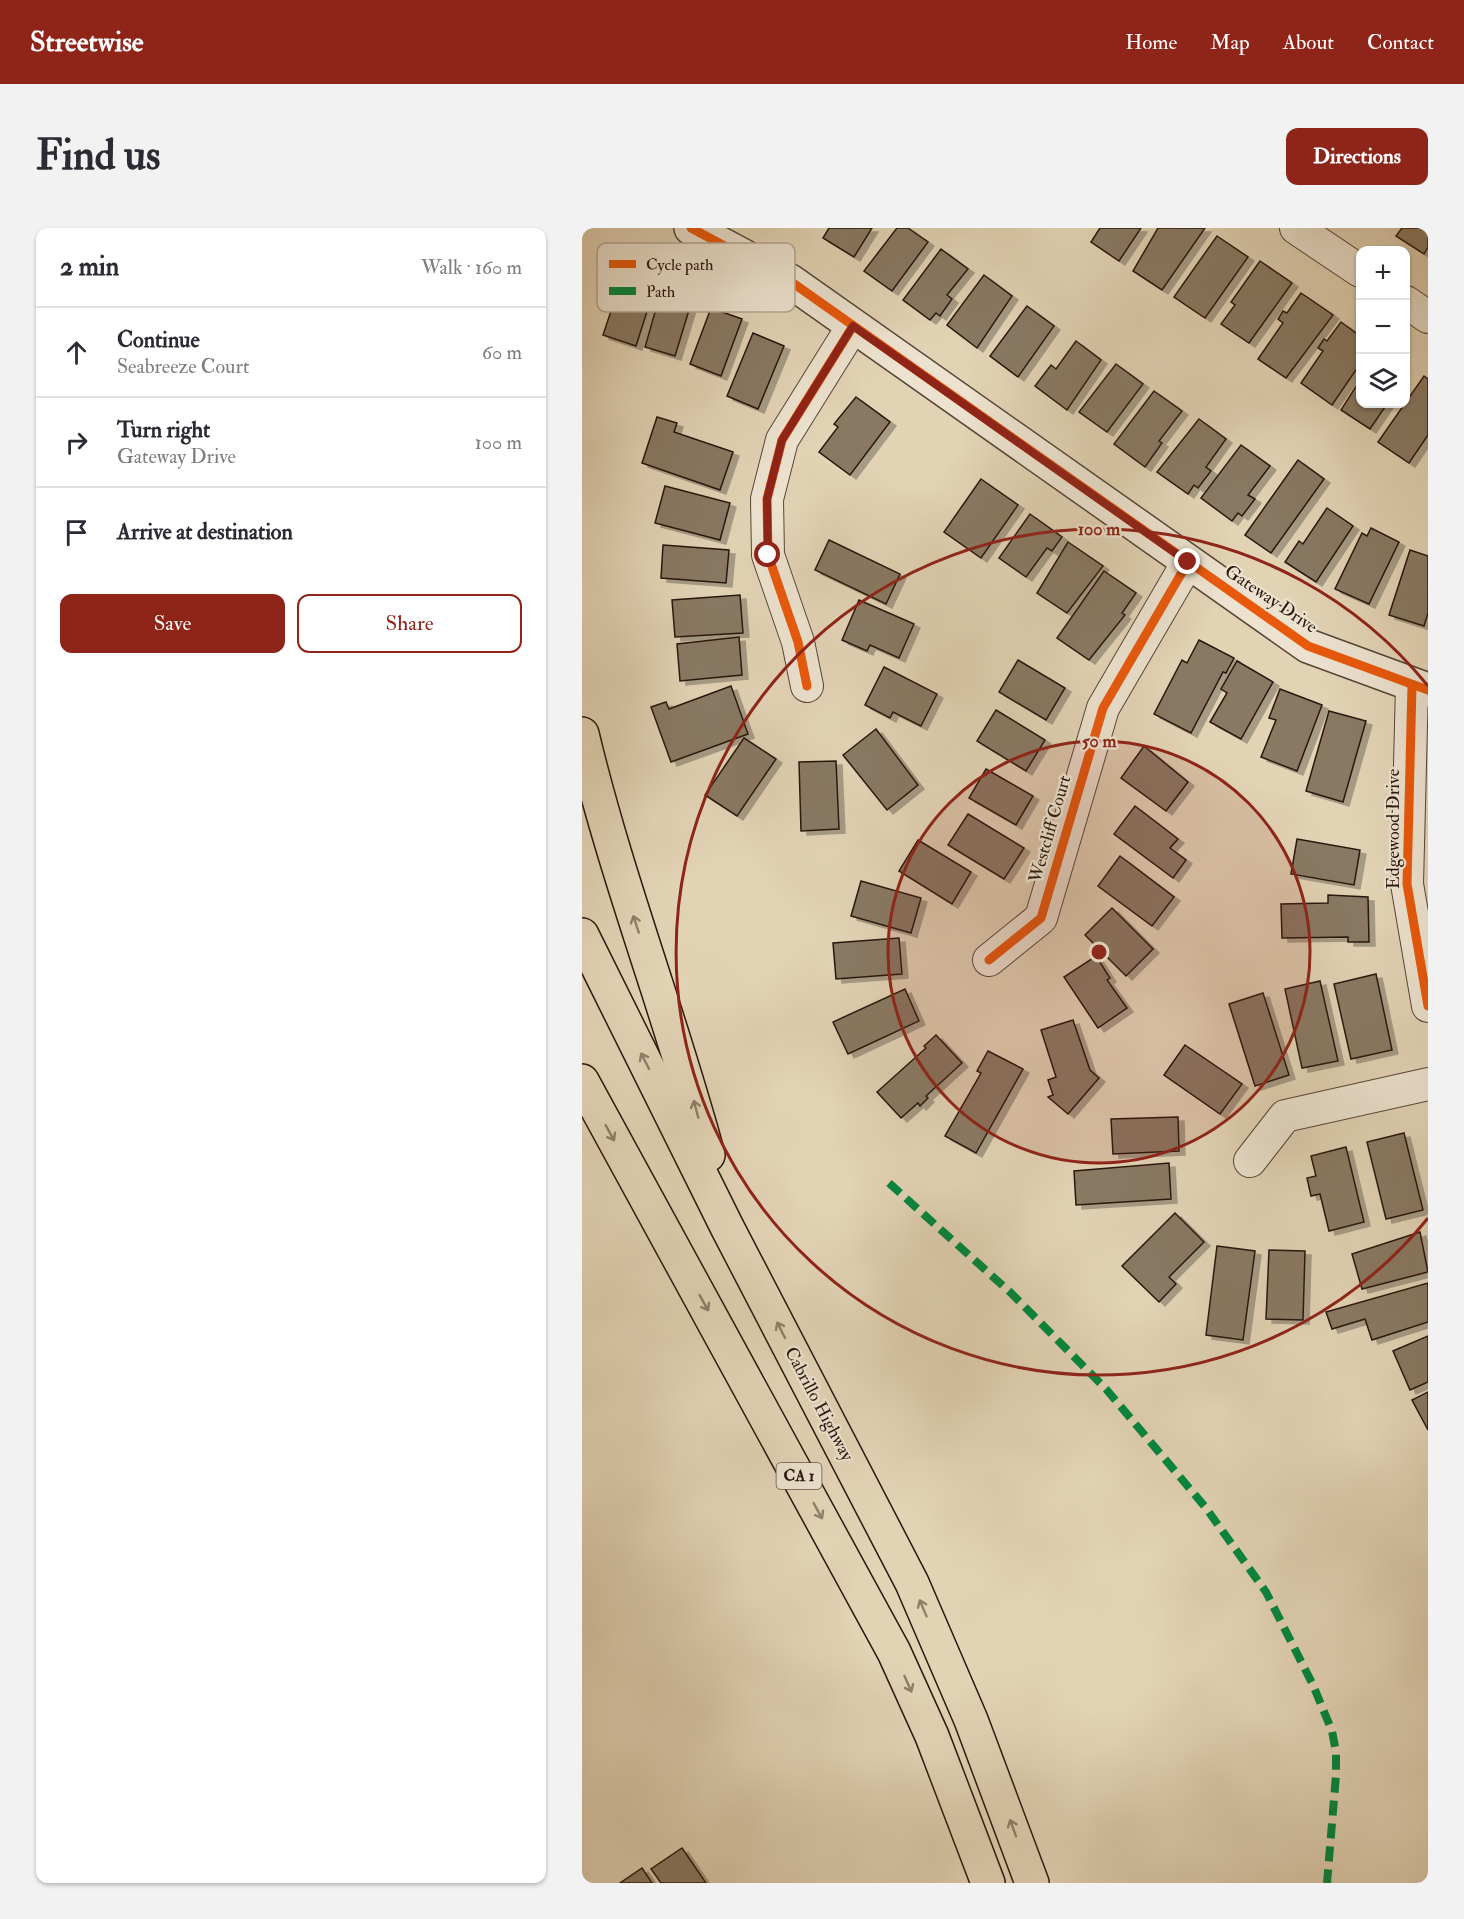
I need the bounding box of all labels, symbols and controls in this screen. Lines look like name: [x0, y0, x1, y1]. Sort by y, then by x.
text: Streetwise: [30, 25, 144, 60]
text: Home: [1125, 29, 1177, 56]
text: Map: [1210, 29, 1250, 56]
text: About: [1283, 29, 1334, 56]
text: Contact: [1367, 29, 1434, 56]
button: Directions: [1286, 128, 1428, 185]
text: Find us: [36, 130, 160, 182]
legend: [597, 243, 795, 312]
map controls: [1356, 246, 1410, 408]
button: +: [1356, 246, 1410, 300]
text: 2 min: [60, 251, 119, 283]
text: Walk · 160 m: [421, 255, 522, 280]
text: Cycle path: [646, 255, 714, 276]
text: Path: [646, 282, 676, 302]
button: −: [1356, 300, 1410, 354]
text: Continue: [117, 326, 200, 354]
icon: ahead: [60, 336, 93, 369]
text: 60 m: [482, 340, 522, 365]
text: Seabreeze Court: [117, 354, 249, 379]
button: layers: [1356, 354, 1410, 408]
text: Turn right: [117, 416, 210, 444]
icon: right: [60, 426, 93, 459]
text: 100 m: [475, 430, 522, 455]
text: Gateway Drive: [117, 444, 236, 469]
icon: arrive: [60, 516, 93, 549]
text: Arrive at destination: [117, 518, 293, 546]
text: 100 m: [1078, 518, 1121, 541]
route start: [754, 541, 780, 567]
route end: [1174, 548, 1200, 574]
street label: Gateway Drive: [1220, 560, 1322, 639]
button: Save: [60, 594, 285, 653]
button: Share: [297, 594, 522, 653]
text: 50 m: [1082, 730, 1117, 753]
street label: Edgewood Drive: [1382, 768, 1405, 889]
street label: Westcliff Court: [1023, 773, 1076, 886]
one-way arrow: [629, 915, 640, 934]
centre of rings: [1089, 942, 1109, 962]
one-way arrow: [639, 1053, 650, 1071]
one-way arrow: [689, 1100, 701, 1119]
one-way arrow: [605, 1123, 616, 1141]
one-way arrow: [699, 1294, 710, 1312]
one-way arrow: [775, 1322, 786, 1340]
street label: Cabrillo Highway: [779, 1343, 859, 1466]
road number: CA 1: [776, 1463, 822, 1489]
one-way arrow: [812, 1502, 824, 1519]
one-way arrow: [917, 1600, 928, 1618]
one-way arrow: [904, 1675, 915, 1693]
one-way arrow: [1006, 1819, 1017, 1838]

